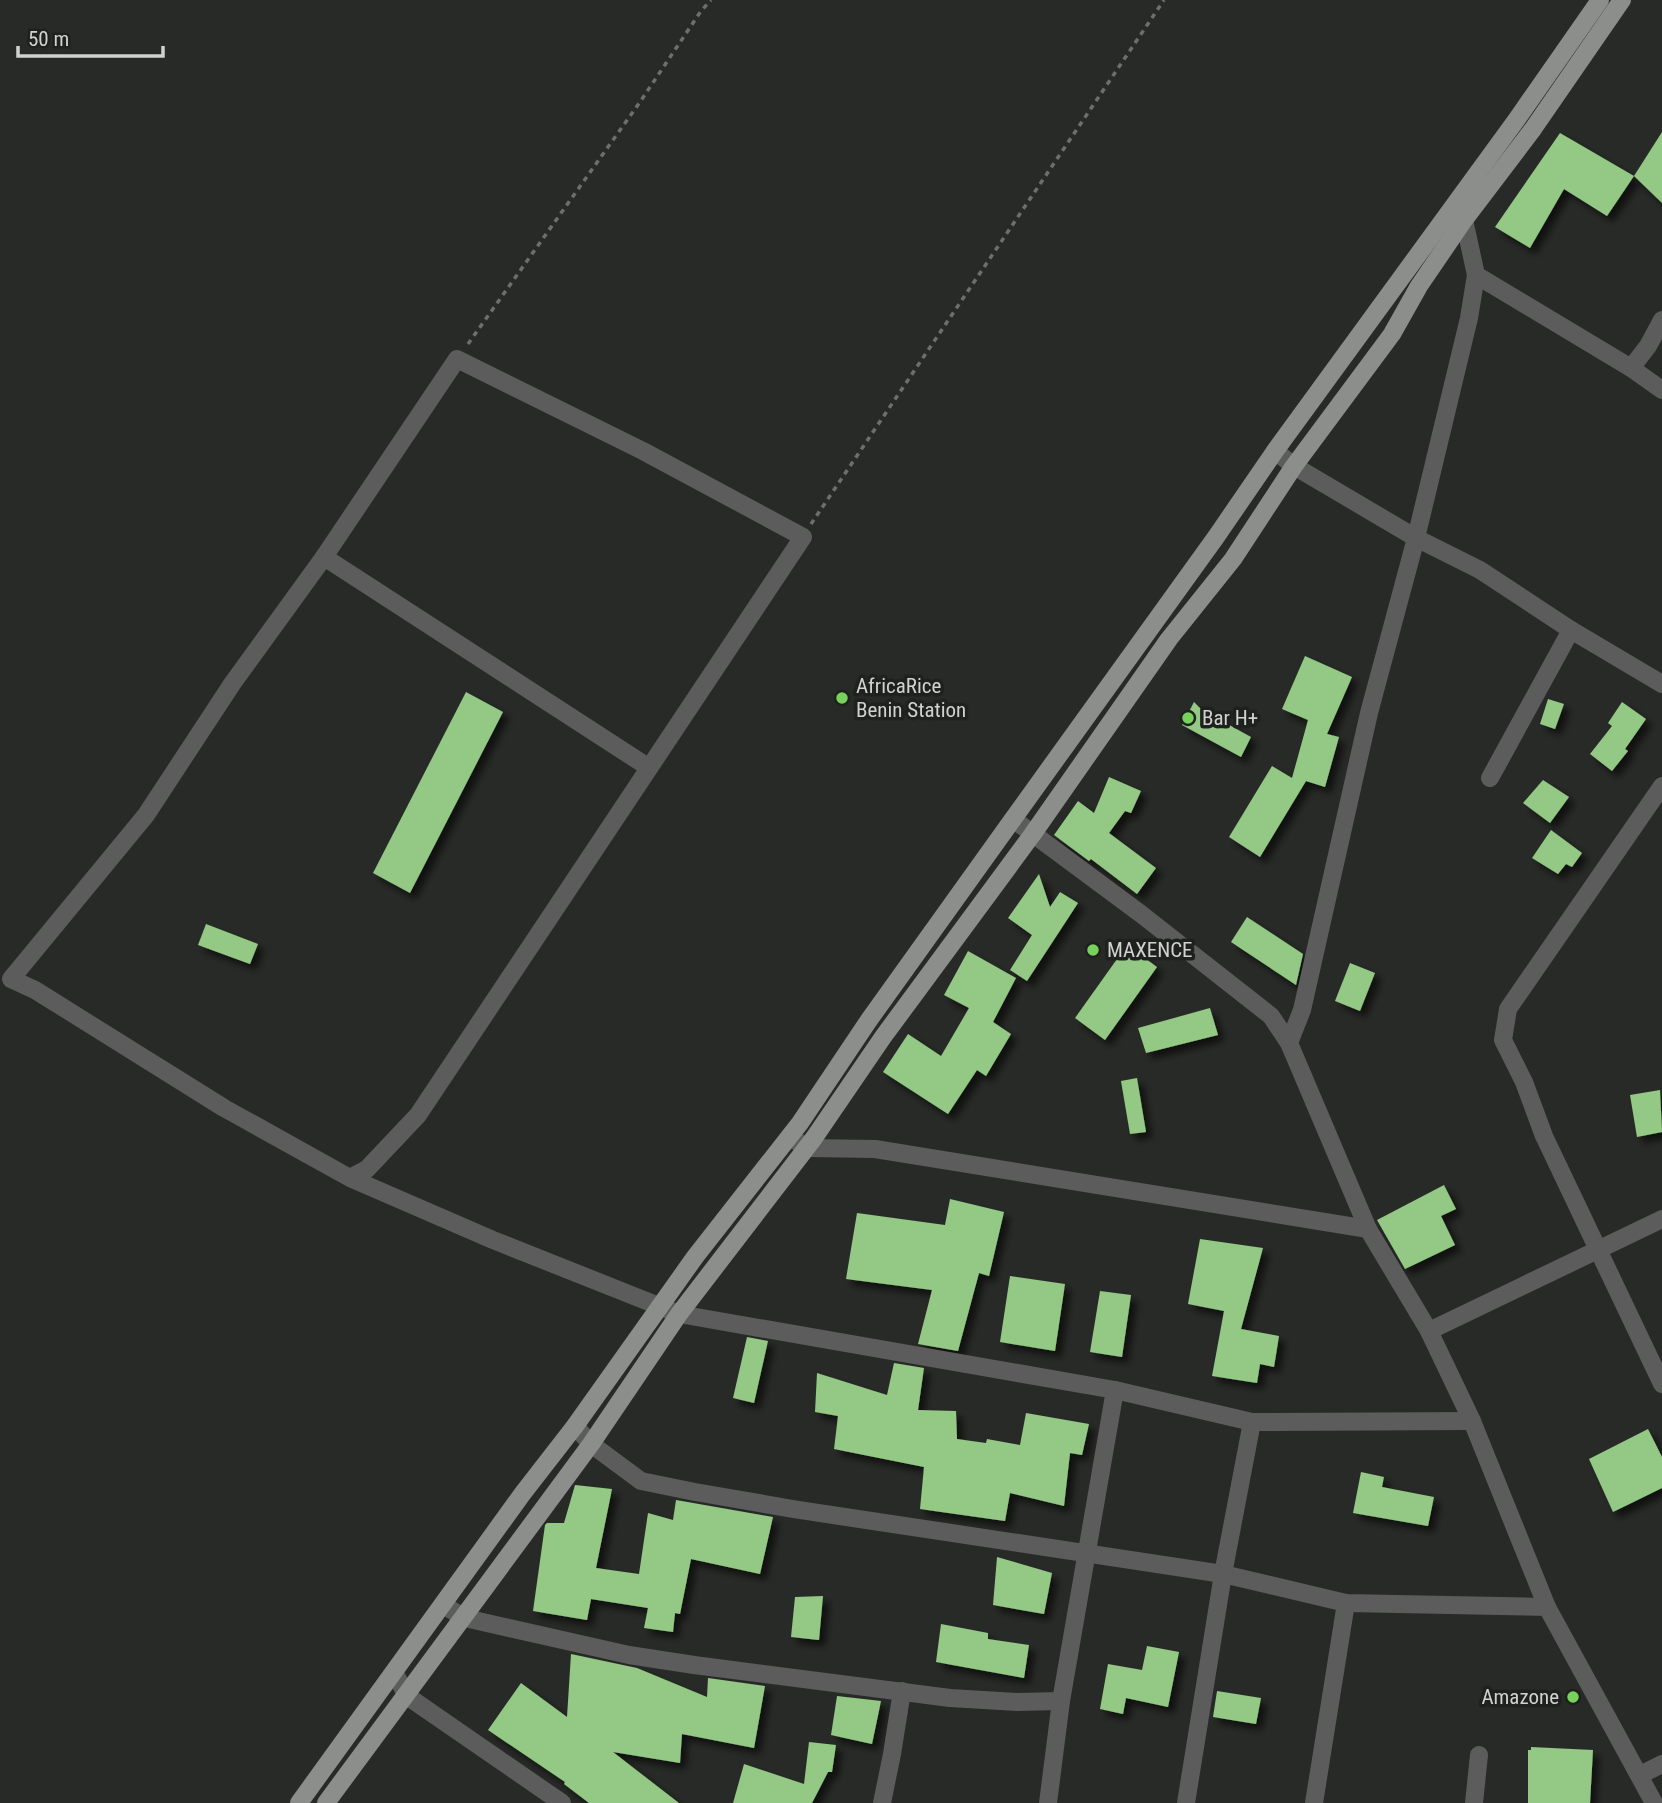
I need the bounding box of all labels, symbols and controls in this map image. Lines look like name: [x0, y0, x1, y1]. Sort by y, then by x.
scale bar: [18, 14, 163, 58]
text: 50 m: [28, 27, 69, 51]
place label: AfricaRice Benin Station: [856, 674, 966, 722]
marker: AfricaRice Benin Station: [834, 690, 850, 706]
place label: Bar H+: [1202, 706, 1258, 730]
marker: Bar H+: [1180, 710, 1196, 726]
place label: MAXENCE: [1107, 938, 1193, 962]
marker: MAXENCE: [1085, 942, 1101, 958]
place label: Amazone: [1481, 1685, 1559, 1709]
marker: Amazone: [1565, 1689, 1581, 1705]

